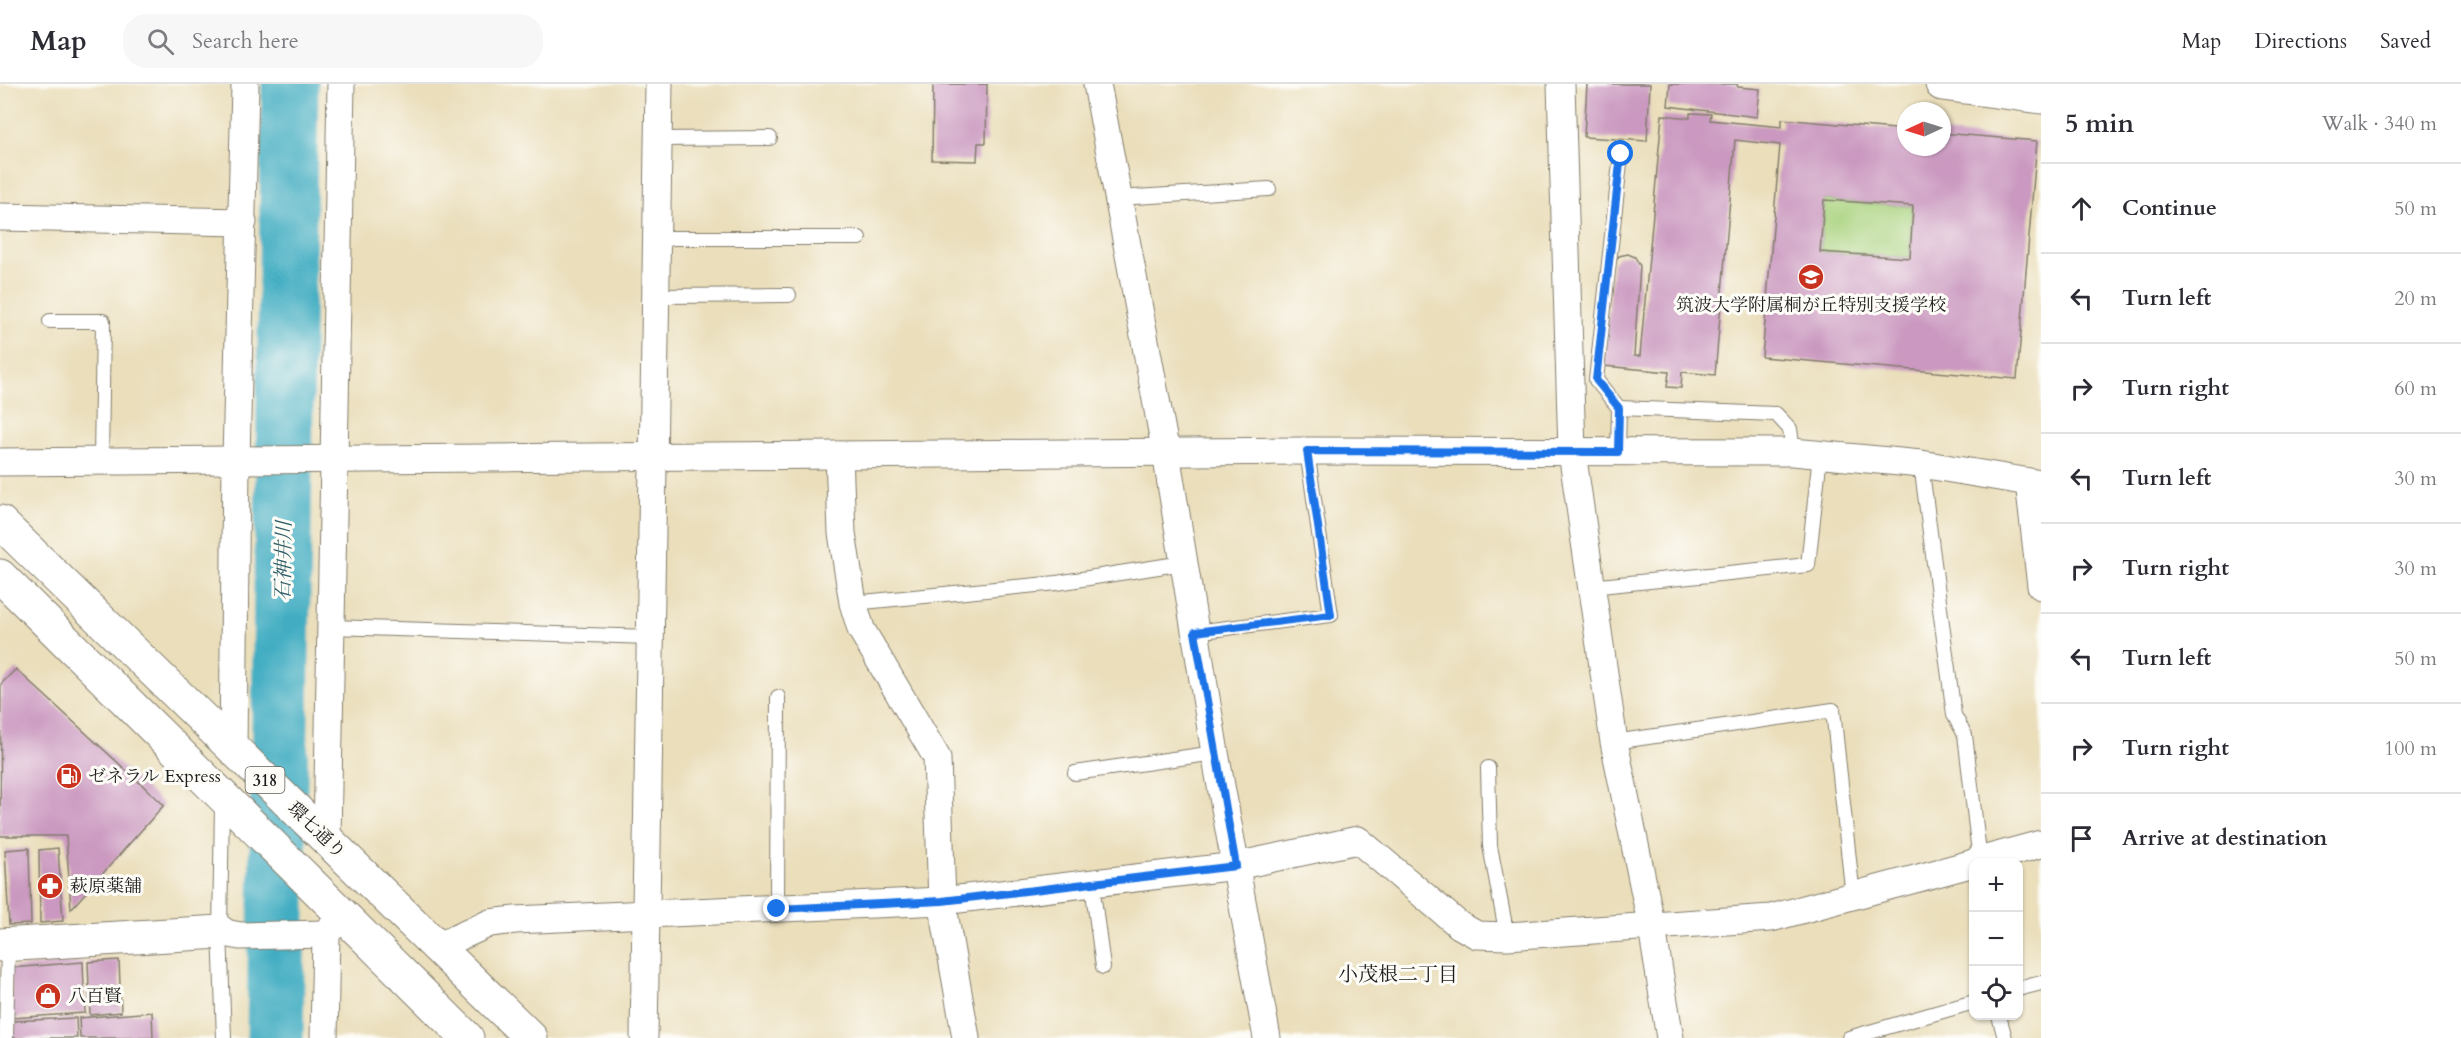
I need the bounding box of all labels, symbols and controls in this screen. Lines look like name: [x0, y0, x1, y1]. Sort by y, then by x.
search box: [123, 14, 543, 68]
text: Map: [30, 22, 87, 60]
icon: search: [144, 25, 177, 58]
text: Search here: [192, 26, 299, 56]
text: Map: [2181, 27, 2221, 56]
text: Directions: [2254, 27, 2347, 56]
text: Saved: [2380, 27, 2431, 56]
north arrow: [1897, 102, 1951, 156]
text: 5 min: [2065, 106, 2134, 141]
text: Walk · 340 m: [2322, 110, 2437, 137]
route start: [1607, 140, 1633, 166]
icon: ahead: [2065, 192, 2098, 225]
text: Continue: [2122, 193, 2217, 223]
text: 50 m: [2394, 195, 2437, 222]
school or university icon: 筑波大学附属桐が丘特別支援学校: [1796, 262, 1826, 292]
icon: left: [2065, 282, 2098, 315]
text: Turn left: [2122, 283, 2211, 313]
text: 20 m: [2394, 285, 2437, 312]
place label: 筑波大学附属桐が丘特別支援学校: [1676, 293, 1946, 318]
icon: right: [2065, 372, 2098, 405]
text: Turn right: [2122, 373, 2229, 403]
text: 60 m: [2394, 375, 2437, 402]
icon: left: [2065, 462, 2098, 495]
text: Turn left: [2122, 463, 2211, 493]
text: 30 m: [2394, 465, 2437, 492]
water label: 石神井川: [269, 519, 298, 601]
icon: right: [2065, 552, 2098, 585]
text: Turn right: [2122, 553, 2229, 583]
text: 30 m: [2394, 555, 2437, 582]
icon: left: [2065, 642, 2098, 675]
text: Turn left: [2122, 643, 2211, 673]
text: 50 m: [2394, 645, 2437, 672]
icon: right: [2065, 732, 2098, 765]
text: Turn right: [2122, 733, 2229, 763]
text: 100 m: [2384, 735, 2437, 762]
fuel station icon: ゼネラル Express: [54, 761, 84, 791]
place label: ゼネラル Express: [88, 764, 221, 789]
road number: 318: [246, 767, 284, 793]
street label: 環七通り: [282, 796, 351, 864]
icon: arrive: [2065, 822, 2098, 855]
text: Arrive at destination: [2122, 823, 2327, 853]
map controls: [1969, 858, 2023, 1020]
button: +: [1969, 858, 2023, 912]
pharmacy icon: 萩原薬舗: [35, 871, 65, 901]
place label: 萩原薬舗: [70, 874, 142, 899]
route end: [763, 895, 789, 921]
button: −: [1969, 912, 2023, 966]
district label: 小茂根二丁目: [1338, 961, 1458, 988]
button: locate: [1969, 966, 2023, 1020]
shop icon: 八百賢: [33, 981, 63, 1011]
place label: 八百賢: [68, 984, 122, 1009]

